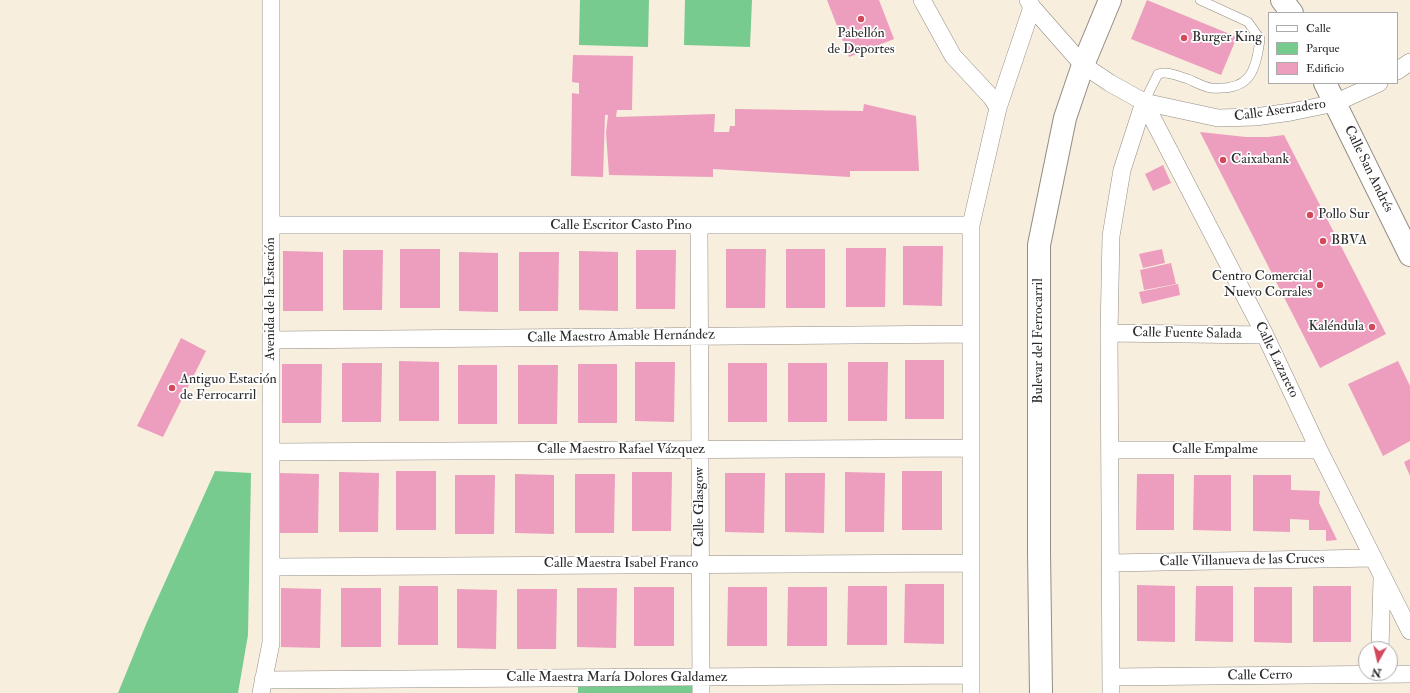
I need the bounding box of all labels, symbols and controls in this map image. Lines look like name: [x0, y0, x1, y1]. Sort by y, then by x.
legend: [1268, 12, 1398, 84]
marker: Pabellón de Deportes: [856, 14, 866, 24]
text: Calle: [1306, 21, 1331, 36]
place label: Pabellón de Deportes: [827, 26, 895, 58]
place label: Burger King: [1192, 30, 1262, 46]
marker: Burger King: [1179, 33, 1189, 43]
text: Parque: [1306, 41, 1340, 56]
text: Edificio: [1306, 61, 1344, 76]
street label: Calle Aserradero: [1233, 96, 1327, 126]
street label: Calle San Andrés: [1340, 123, 1396, 215]
place label: Caixabank: [1231, 152, 1289, 168]
marker: Caixabank: [1218, 155, 1228, 165]
place label: Pollo Sur: [1318, 207, 1369, 223]
marker: Pollo Sur: [1305, 210, 1315, 220]
street label: Calle Escritor Casto Pino: [550, 218, 692, 234]
place label: BBVA: [1331, 233, 1367, 249]
marker: BBVA: [1318, 236, 1328, 246]
street label: Avenida de la Estación: [263, 237, 279, 361]
place label: Centro Comercial Nuevo Corrales: [1212, 269, 1312, 302]
street label: Bulevar del Ferrocarril: [1031, 278, 1047, 404]
marker: Centro Comercial Nuevo Corrales: [1315, 280, 1325, 290]
street label: Calle Lazareto: [1250, 319, 1302, 401]
place label: Kaléndula: [1308, 319, 1364, 335]
marker: Kaléndula: [1367, 322, 1377, 332]
street label: Calle Fuente Salada: [1132, 325, 1242, 343]
street label: Calle Maestro Amable Hernández: [527, 327, 715, 347]
place label: Antiguo Estación de Ferrocarril: [180, 372, 277, 404]
marker: Antiguo Estación de Ferrocarril: [167, 383, 177, 393]
street label: Calle Maestro Rafael Vázquez: [537, 442, 705, 458]
street label: Calle Empalme: [1172, 442, 1258, 458]
street label: Calle Glasgow: [692, 467, 708, 547]
street label: Calle Villanueva de las Cruces: [1159, 551, 1325, 571]
street label: Calle Maestra Isabel Franco: [544, 556, 698, 572]
north arrow: [1358, 641, 1398, 681]
text: N: [1371, 665, 1382, 680]
street label: Calle Cerro: [1227, 667, 1293, 685]
street label: Calle Maestra María Dolores Galdamez: [506, 670, 728, 686]

